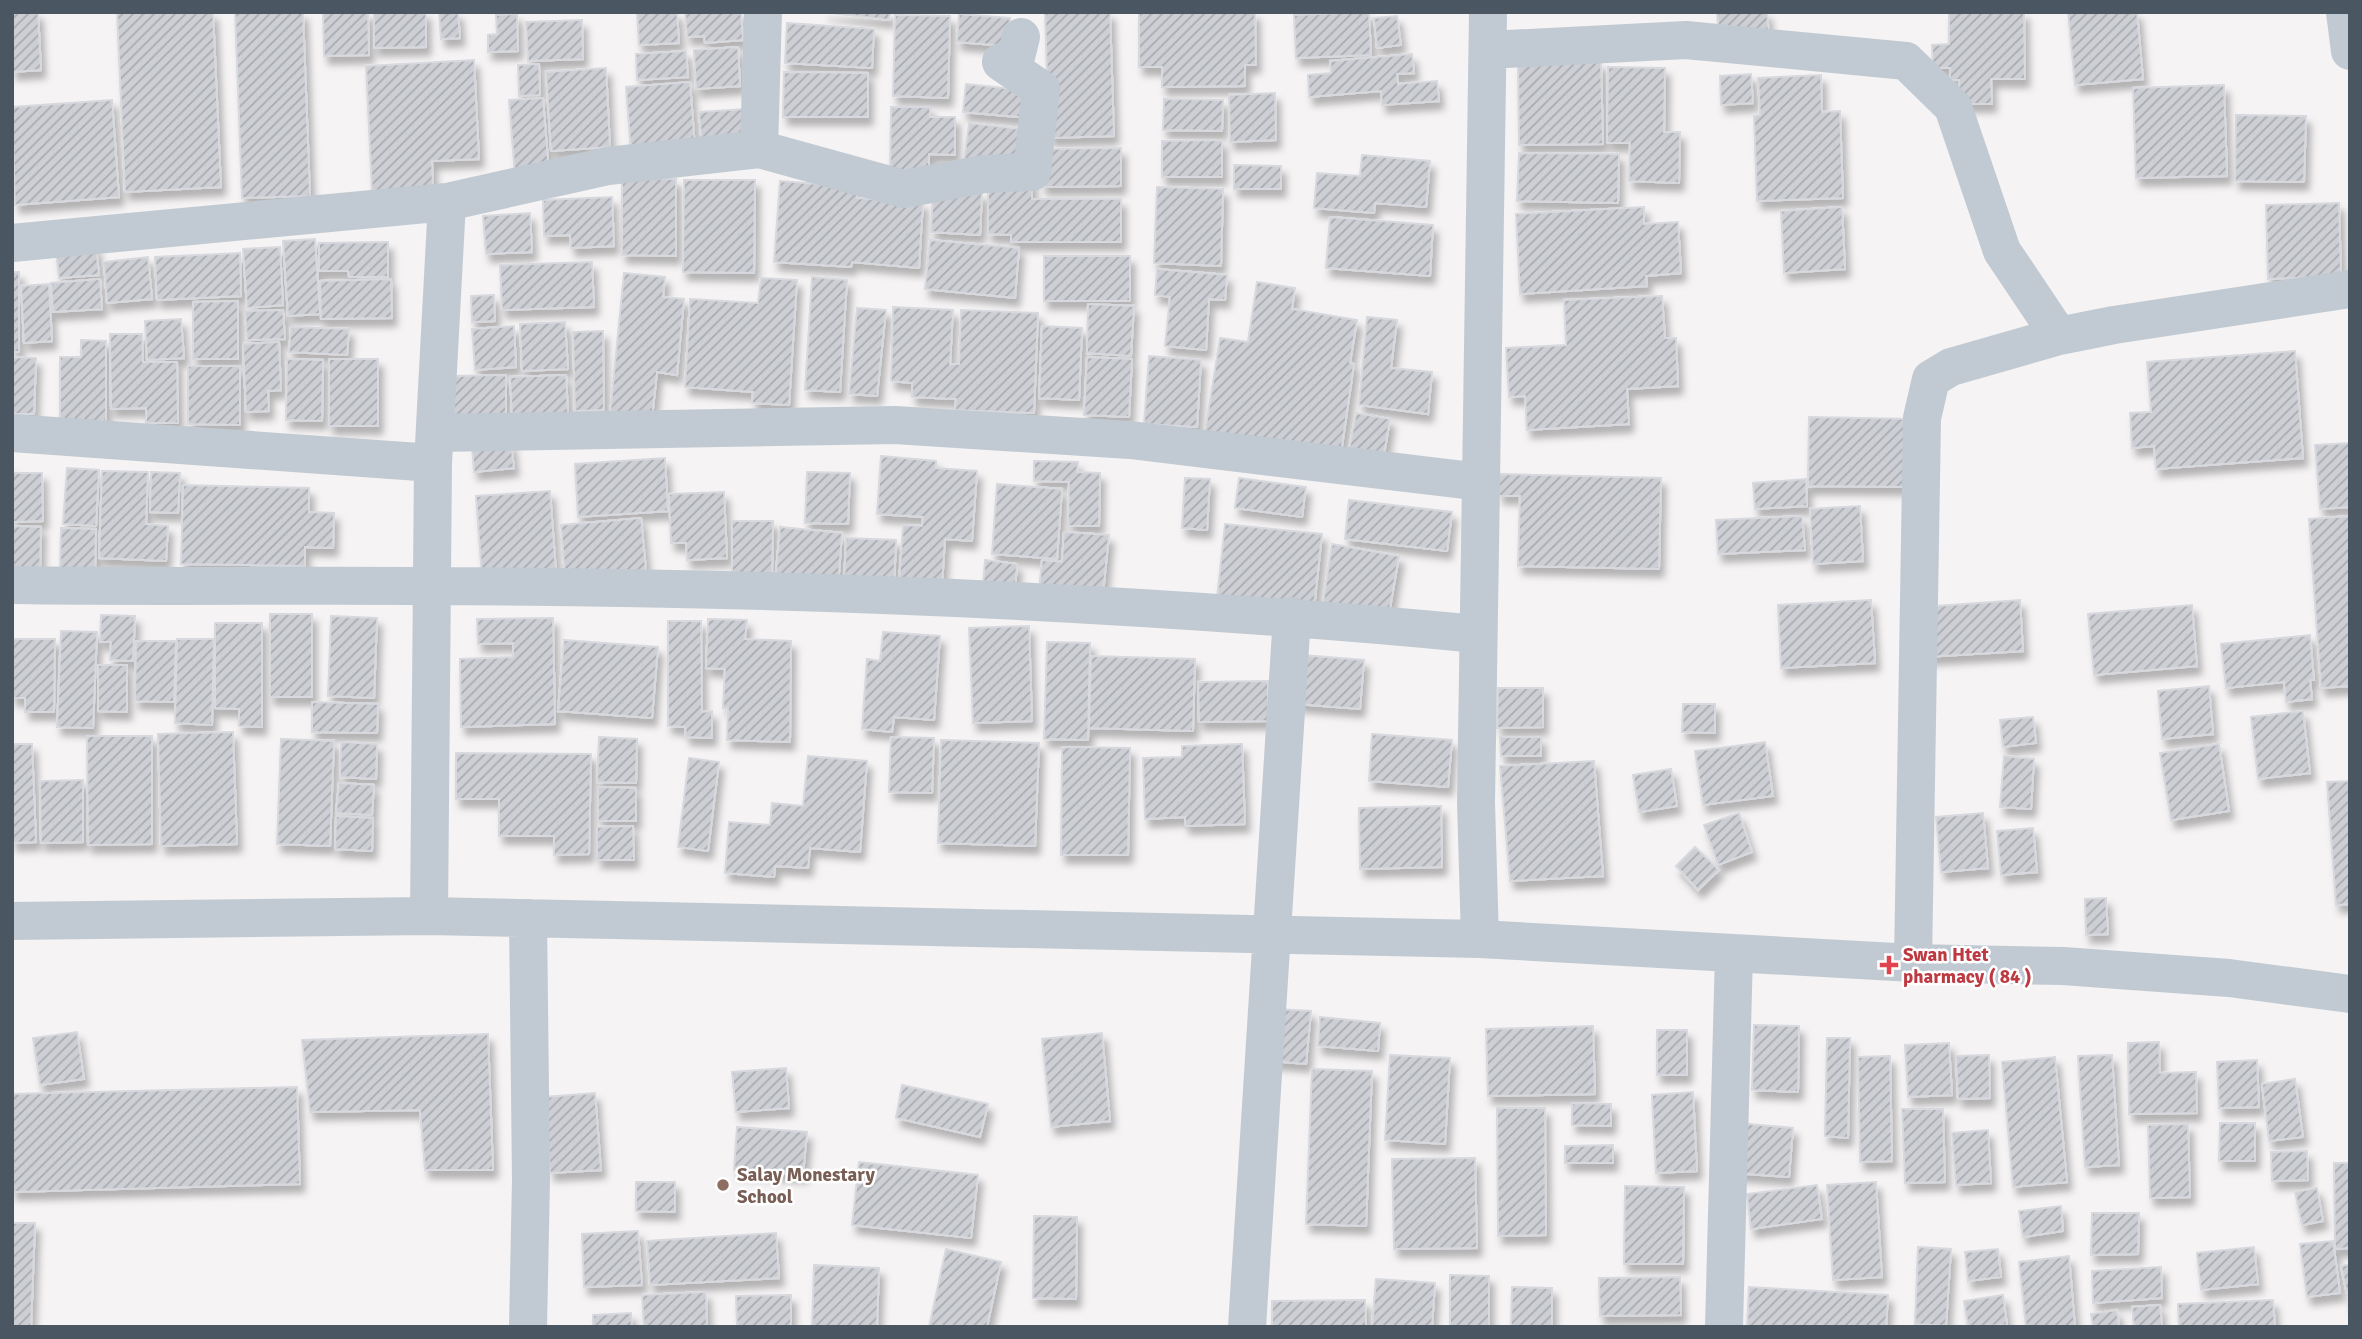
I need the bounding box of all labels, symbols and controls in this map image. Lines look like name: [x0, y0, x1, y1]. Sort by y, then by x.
place label: Swan Htet pharmacy ( 84 ): [1903, 943, 2032, 989]
marker: Swan Htet pharmacy ( 84 ): [1881, 957, 1897, 973]
place label: Salay Monestary School: [737, 1163, 876, 1209]
marker: Salay Monestary School: [715, 1177, 731, 1193]

